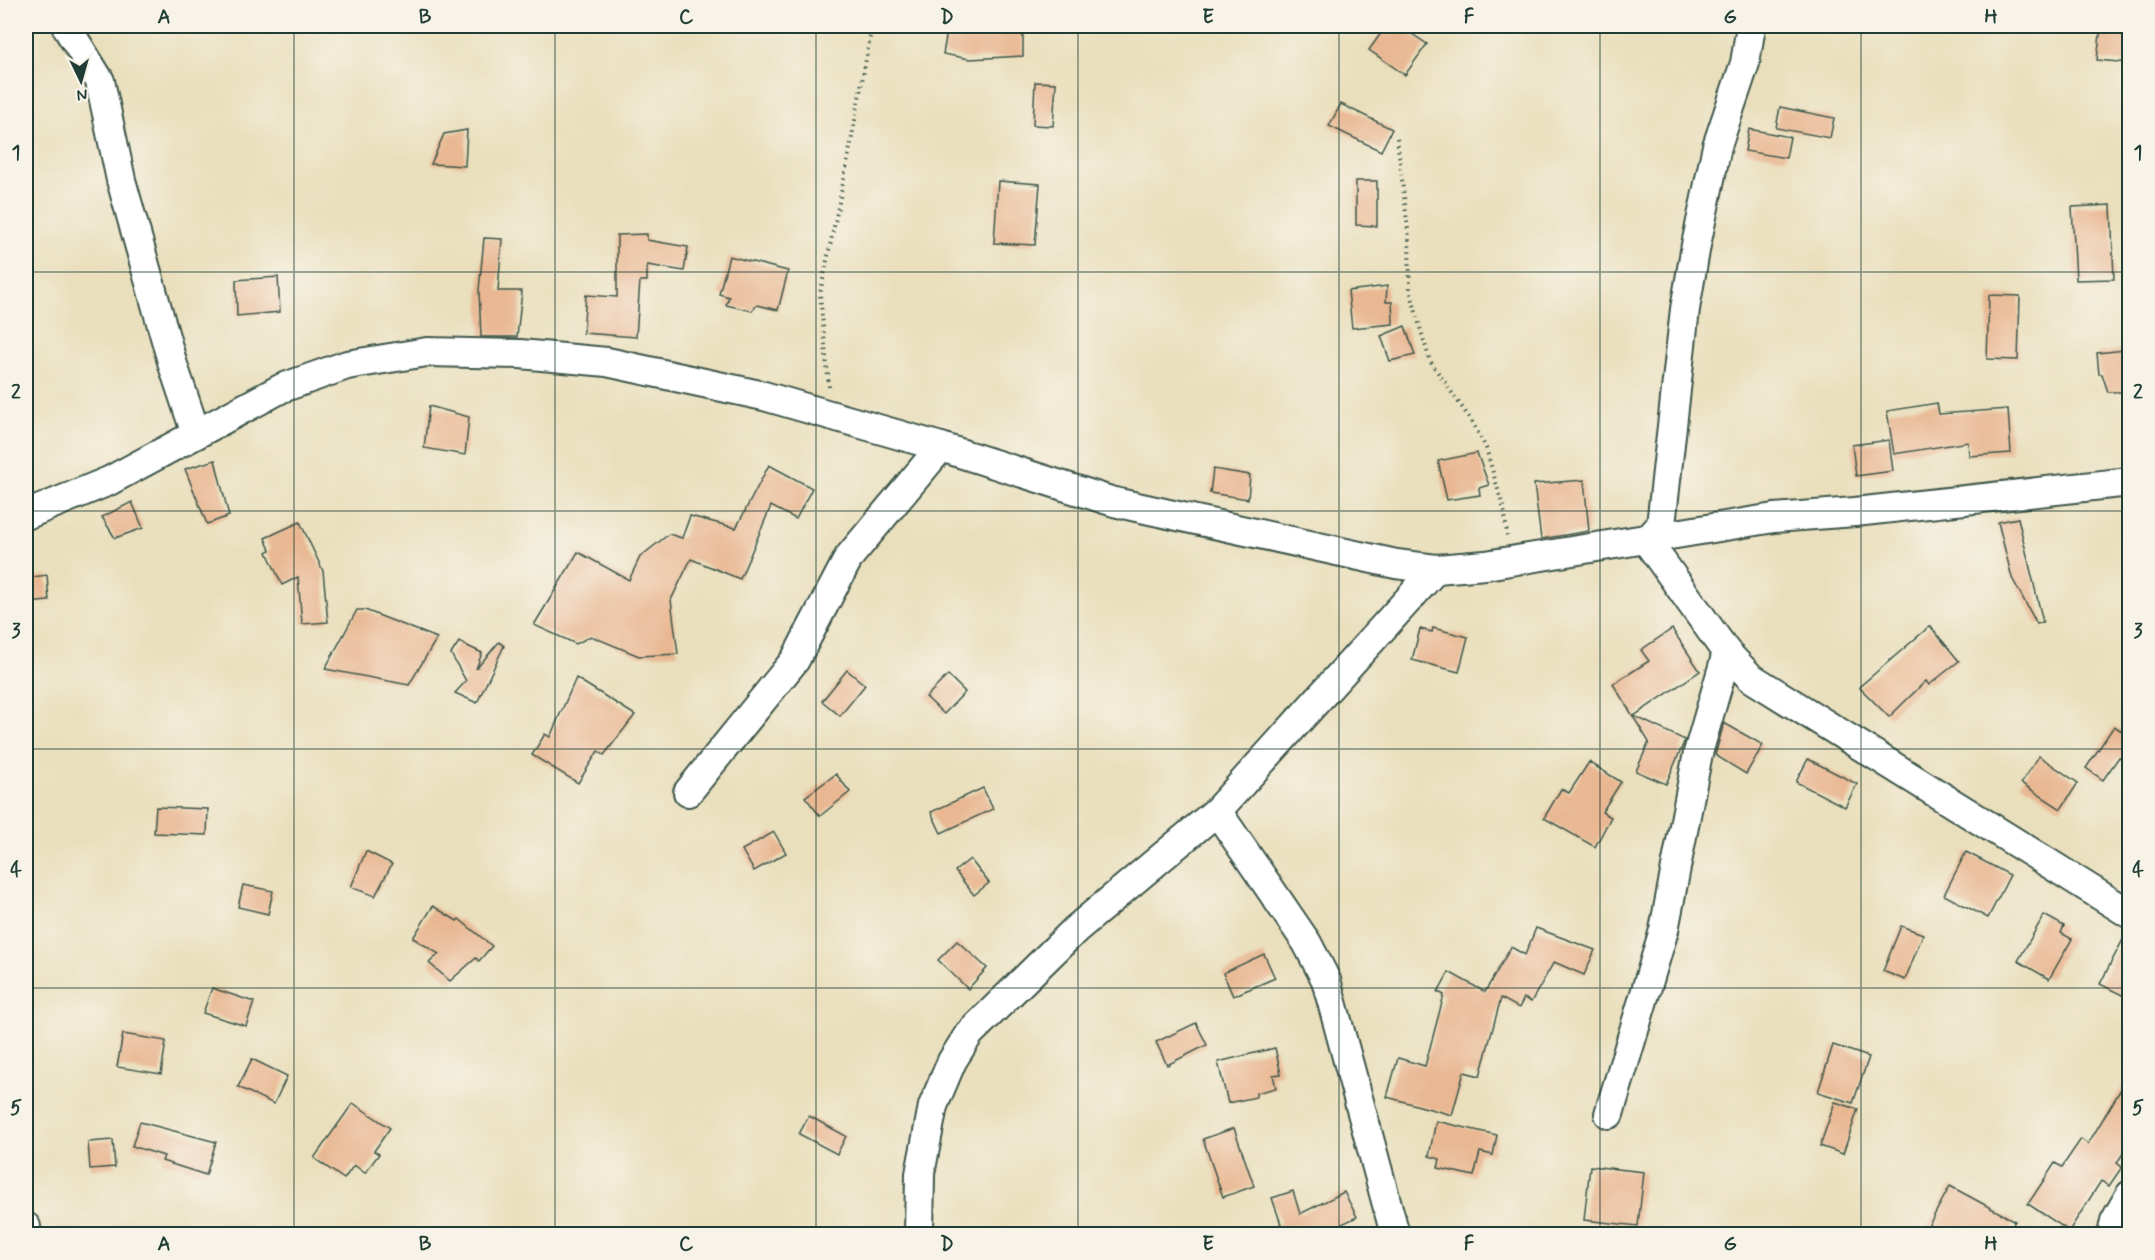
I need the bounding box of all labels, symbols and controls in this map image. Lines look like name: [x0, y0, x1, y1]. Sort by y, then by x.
text: A: [157, 4, 171, 31]
text: B: [419, 4, 432, 31]
text: C: [679, 4, 694, 31]
text: D: [940, 4, 954, 31]
text: E: [1202, 4, 1214, 31]
text: F: [1464, 4, 1475, 31]
text: G: [1723, 4, 1737, 31]
text: H: [1984, 4, 1998, 31]
north arrow: [51, 51, 111, 111]
text: N: [76, 84, 88, 105]
text: 1: [12, 140, 20, 167]
text: 1: [2134, 140, 2142, 167]
text: 2: [11, 379, 21, 406]
text: 2: [2133, 379, 2143, 406]
text: 3: [11, 618, 21, 645]
text: 3: [2133, 618, 2143, 645]
text: 4: [10, 857, 22, 884]
text: 4: [2132, 857, 2144, 884]
text: 5: [10, 1095, 22, 1122]
text: 5: [2132, 1095, 2144, 1122]
text: A: [157, 1231, 171, 1258]
text: B: [419, 1231, 432, 1258]
text: C: [679, 1231, 694, 1258]
text: D: [940, 1231, 954, 1258]
text: E: [1202, 1231, 1214, 1258]
text: F: [1464, 1231, 1475, 1258]
text: G: [1723, 1231, 1737, 1258]
text: H: [1984, 1231, 1998, 1258]

